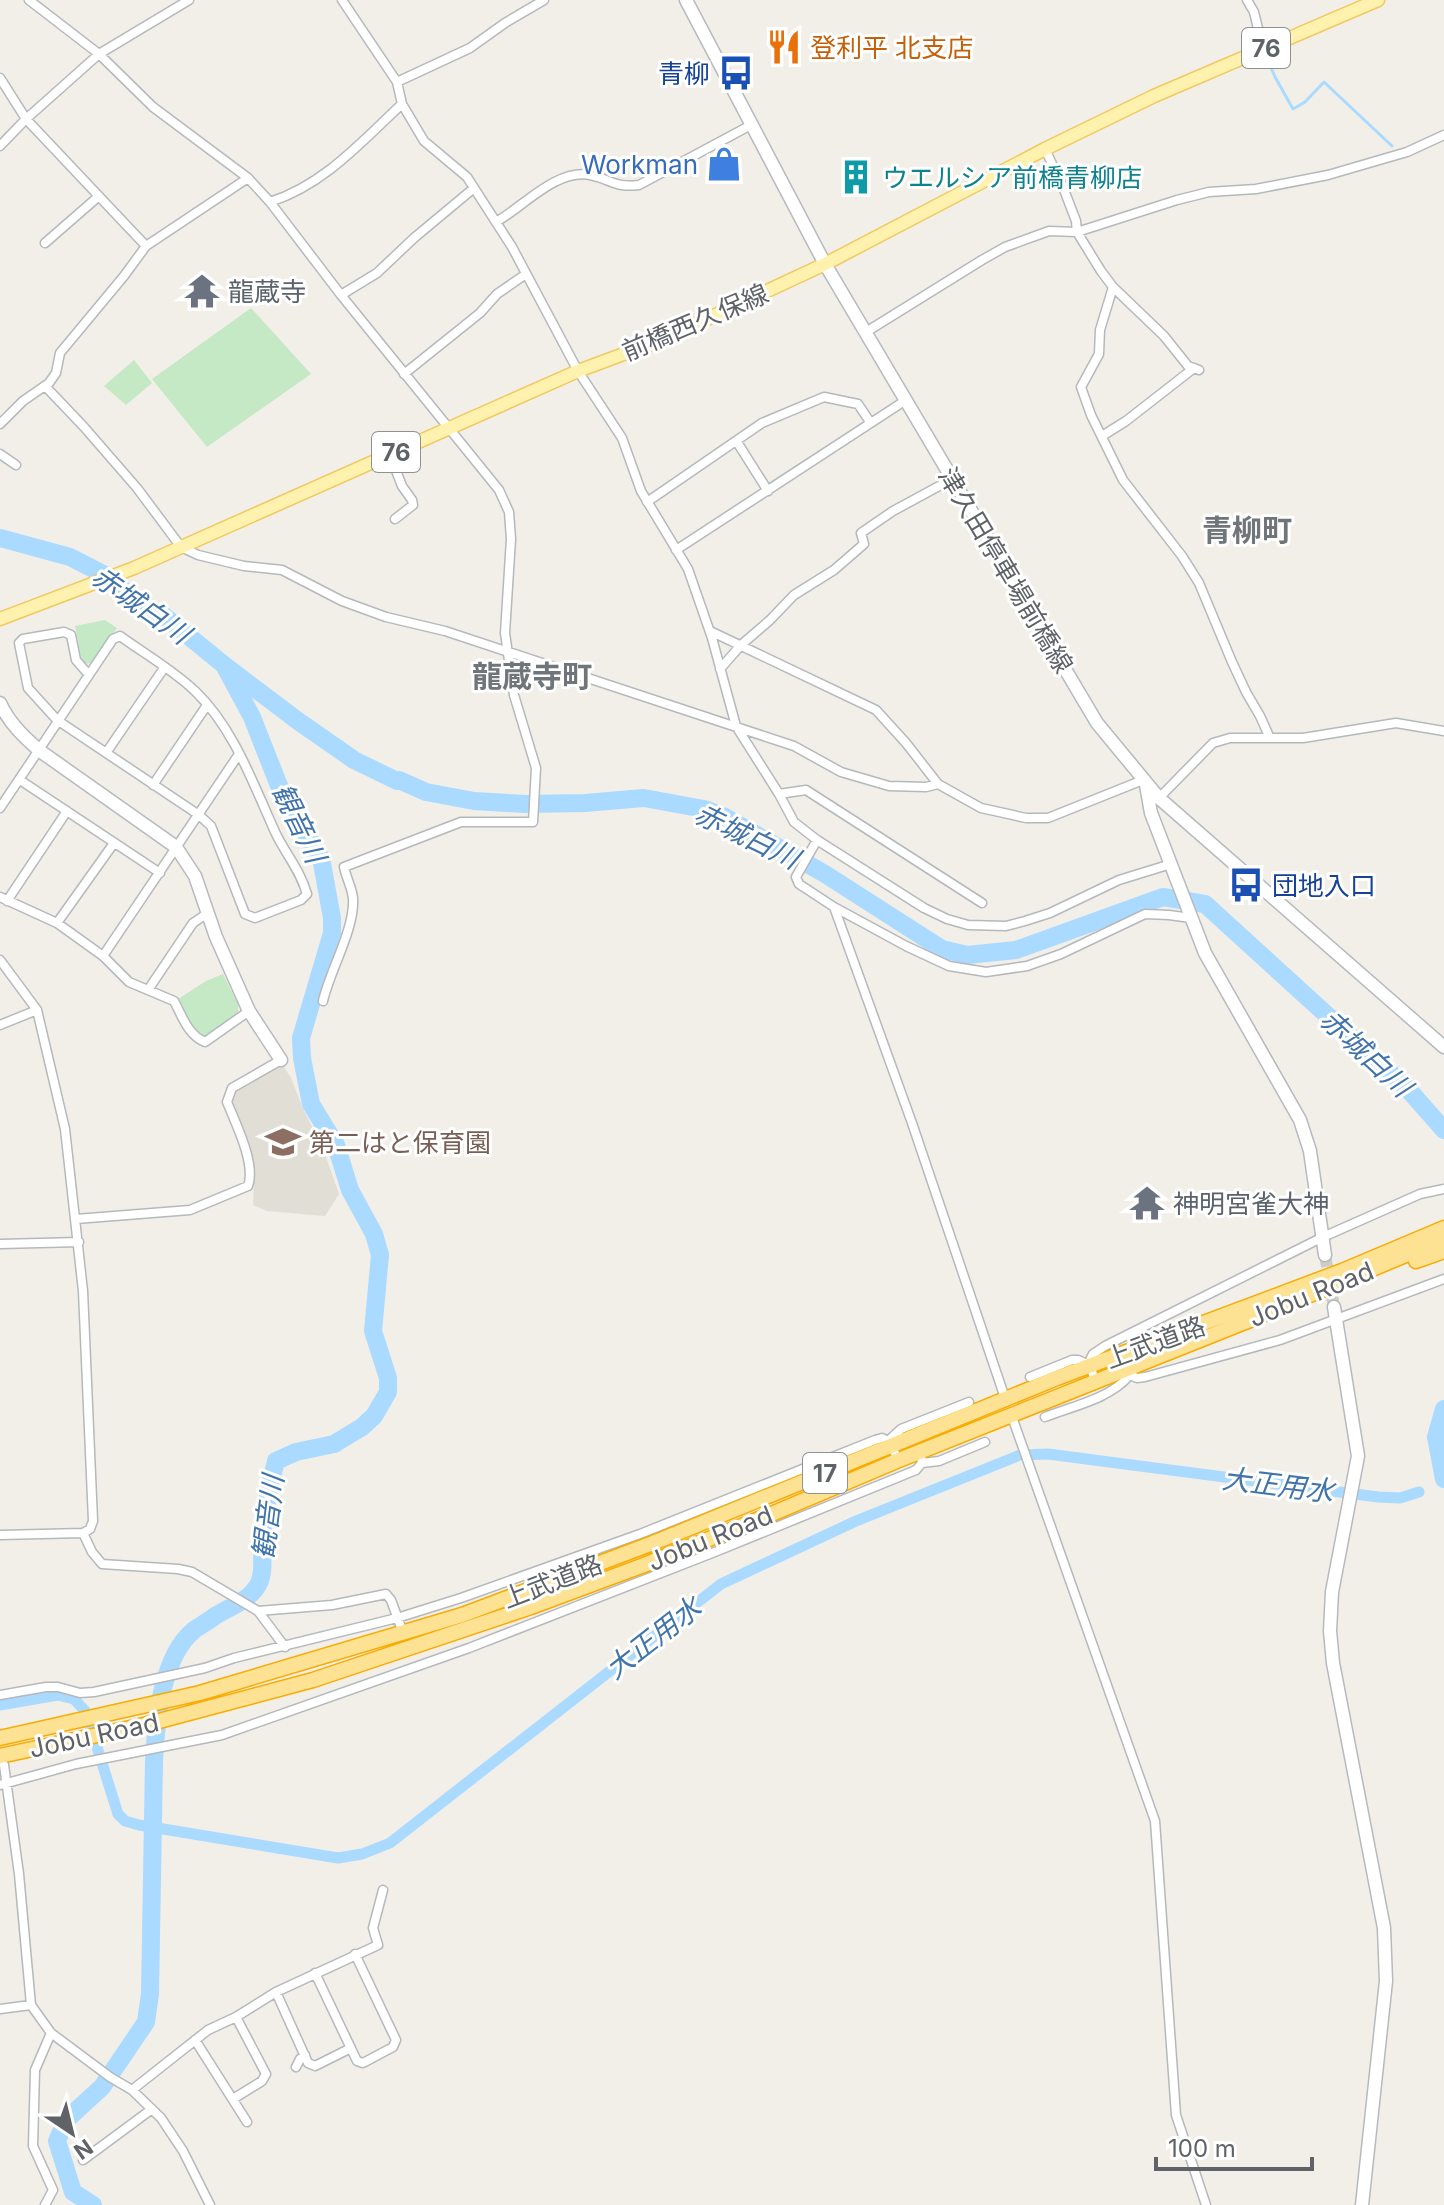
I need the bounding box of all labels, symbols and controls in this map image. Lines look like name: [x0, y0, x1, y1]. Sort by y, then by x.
restaurant icon: 登利平 北支店: [765, 28, 803, 66]
road number: 76: [1242, 28, 1290, 68]
place label: 登利平 北支店: [810, 32, 973, 63]
bus stop icon: 青柳: [717, 54, 755, 92]
place label: 青柳: [658, 58, 710, 89]
shop icon: Workman: [705, 145, 743, 183]
place label: Workman: [581, 149, 698, 180]
building icon: ウエルシア前橋青柳店: [837, 158, 875, 196]
place label: ウエルシア前橋青柳店: [882, 162, 1142, 193]
temple icon: 龍蔵寺: [183, 272, 221, 310]
place label: 龍蔵寺: [228, 276, 306, 307]
street label: 前橋西久保線: [617, 277, 773, 367]
road number: 76: [372, 432, 420, 472]
street label: 津久田停車場前橋線: [932, 462, 1080, 678]
district label: 青柳町: [1202, 512, 1292, 548]
water label: 赤城白川: [85, 559, 199, 653]
district label: 龍蔵寺町: [472, 658, 592, 694]
water label: 観音川: [265, 778, 334, 871]
water label: 赤城白川: [689, 796, 807, 877]
bus stop icon: 団地入口: [1227, 866, 1265, 904]
place label: 団地入口: [1272, 870, 1376, 901]
water label: 赤城白川: [1313, 1002, 1421, 1106]
school or university icon: 第二はと保育園: [264, 1123, 302, 1161]
place label: 第二はと保育園: [309, 1127, 491, 1158]
temple icon: 神明宮雀大神: [1128, 1184, 1166, 1222]
place label: 神明宮雀大神: [1173, 1188, 1329, 1219]
street label: Jobu Road: [1244, 1255, 1378, 1333]
street label: 上武道路: [1101, 1310, 1209, 1374]
road number: 17: [803, 1453, 847, 1493]
water label: 大正用水: [1220, 1461, 1339, 1509]
water label: 観音川: [246, 1470, 290, 1561]
street label: Jobu Road: [643, 1499, 777, 1577]
street label: 上武道路: [498, 1548, 606, 1614]
water label: 大正用水: [598, 1588, 710, 1686]
street label: Jobu Road: [26, 1706, 162, 1764]
north arrow: [32, 2093, 112, 2173]
scale bar: [1156, 2121, 1312, 2171]
text: N: [69, 2134, 98, 2165]
text: 100 m: [1168, 2134, 1236, 2163]

